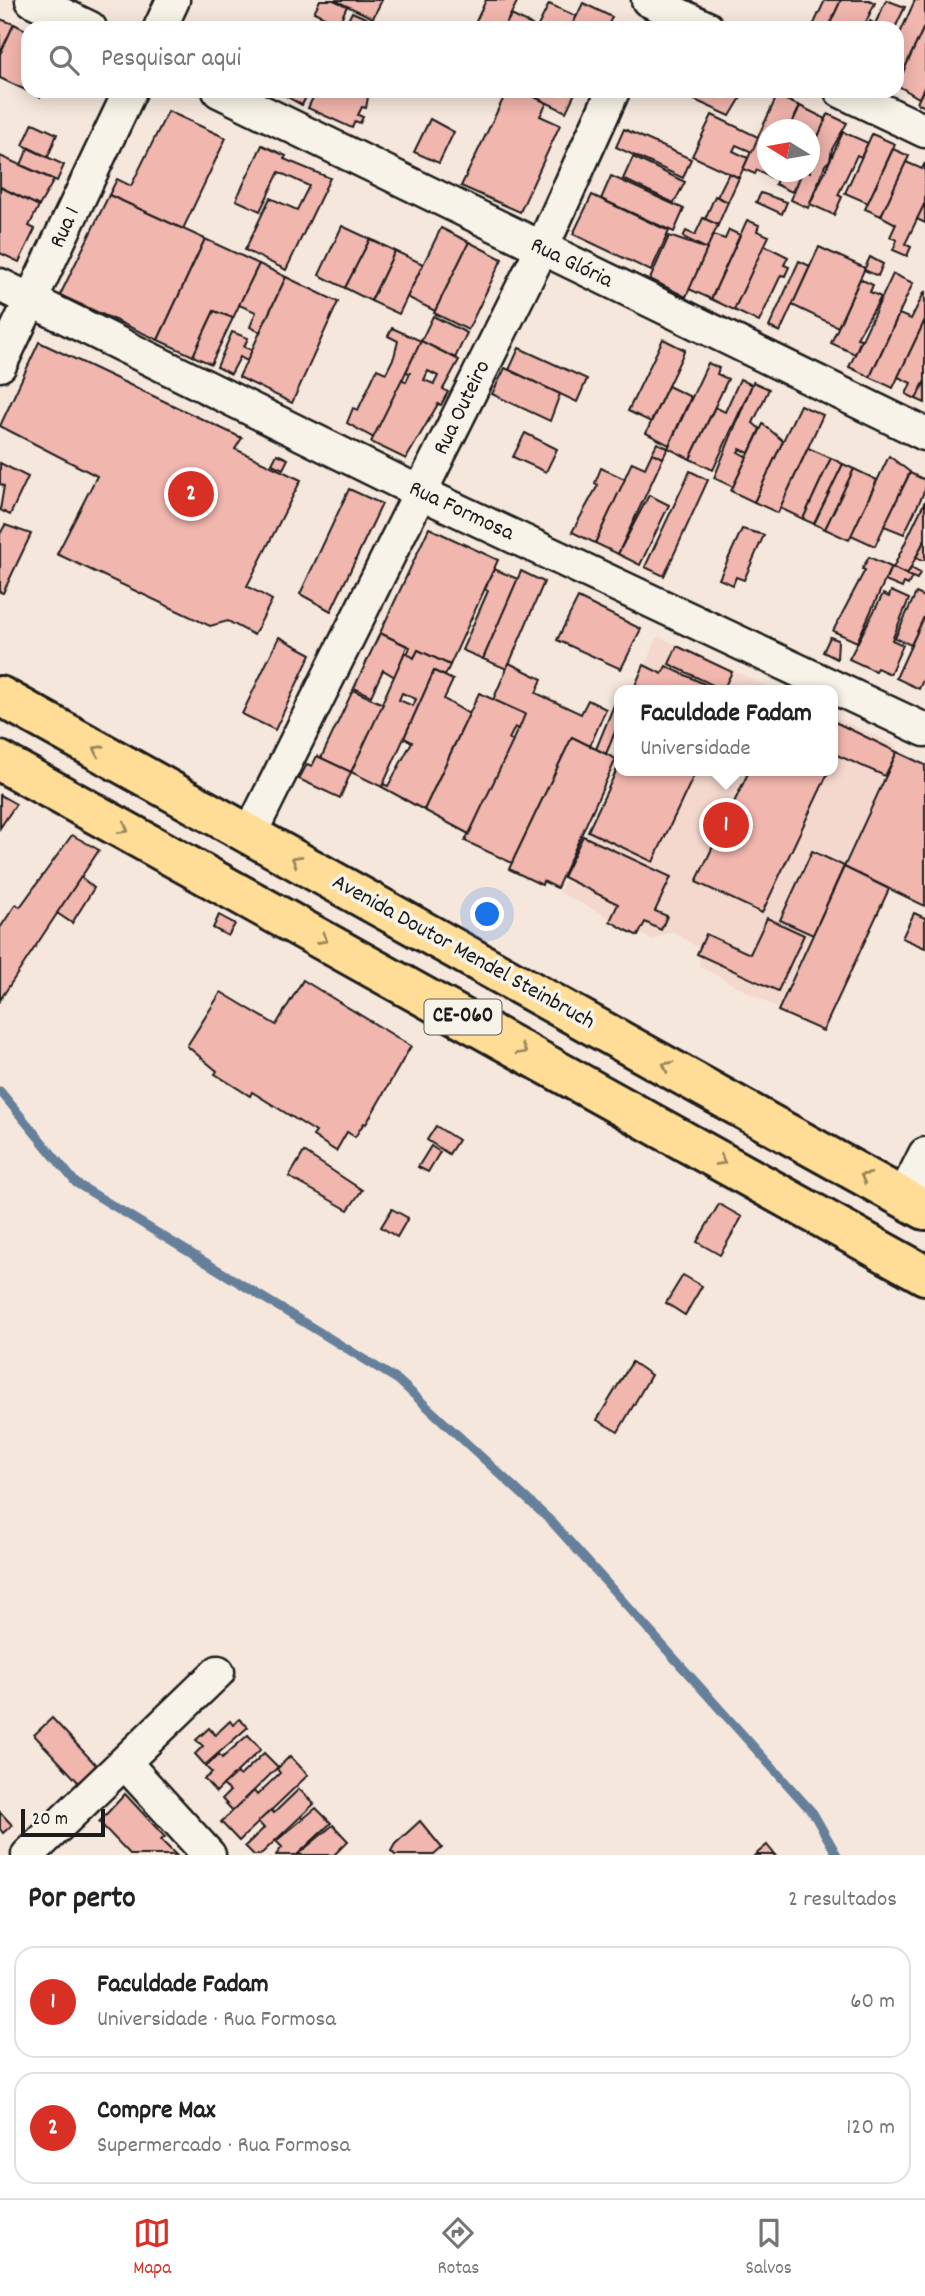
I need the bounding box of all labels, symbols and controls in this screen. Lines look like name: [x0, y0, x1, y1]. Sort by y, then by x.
search box: [21, 21, 904, 98]
icon: search: [45, 41, 83, 79]
text: Pesquisar aqui: [101, 41, 241, 78]
north arrow: [757, 119, 820, 182]
street label: Rua 1: [42, 202, 90, 254]
street label: Rua Glória: [524, 230, 619, 299]
street label: Rua Outeiro: [426, 355, 500, 461]
pin: 2: [168, 468, 214, 520]
street label: Rua Formosa: [403, 473, 520, 551]
popup: [614, 685, 838, 776]
text: Faculdade Fadam: [640, 696, 812, 733]
text: Universidade: [640, 733, 751, 766]
one-way arrow: [92, 745, 105, 758]
pin: 1: [703, 799, 749, 851]
one-way arrow: [117, 821, 130, 834]
one-way arrow: [291, 855, 304, 868]
street label: Avenida Doutor Mendel Steinbruch: [326, 867, 600, 1039]
your location: [470, 897, 504, 931]
one-way arrow: [316, 931, 329, 944]
road number: CE-060: [424, 1000, 502, 1034]
one-way arrow: [515, 1042, 527, 1055]
one-way arrow: [661, 1061, 674, 1074]
one-way arrow: [713, 1153, 726, 1166]
one-way arrow: [860, 1172, 873, 1185]
scale bar: [21, 1806, 105, 1838]
text: 20 m: [32, 1807, 68, 1834]
text: Por perto: [28, 1879, 136, 1922]
text: 2 resultados: [788, 1884, 897, 1917]
text: Faculdade Fadam: [97, 1967, 269, 2004]
text: 1: [50, 1986, 56, 2019]
text: 60 m: [850, 1986, 895, 2019]
text: Universidade · Rua Formosa: [97, 2004, 336, 2037]
text: Compre Max: [97, 2093, 215, 2130]
text: 2: [48, 2112, 58, 2145]
text: 120 m: [846, 2112, 895, 2145]
text: Supermercado · Rua Formosa: [97, 2130, 350, 2163]
tab: Mapa: [133, 2214, 171, 2283]
tab: Rotas: [438, 2214, 479, 2283]
tab: Salvos: [746, 2214, 792, 2283]

